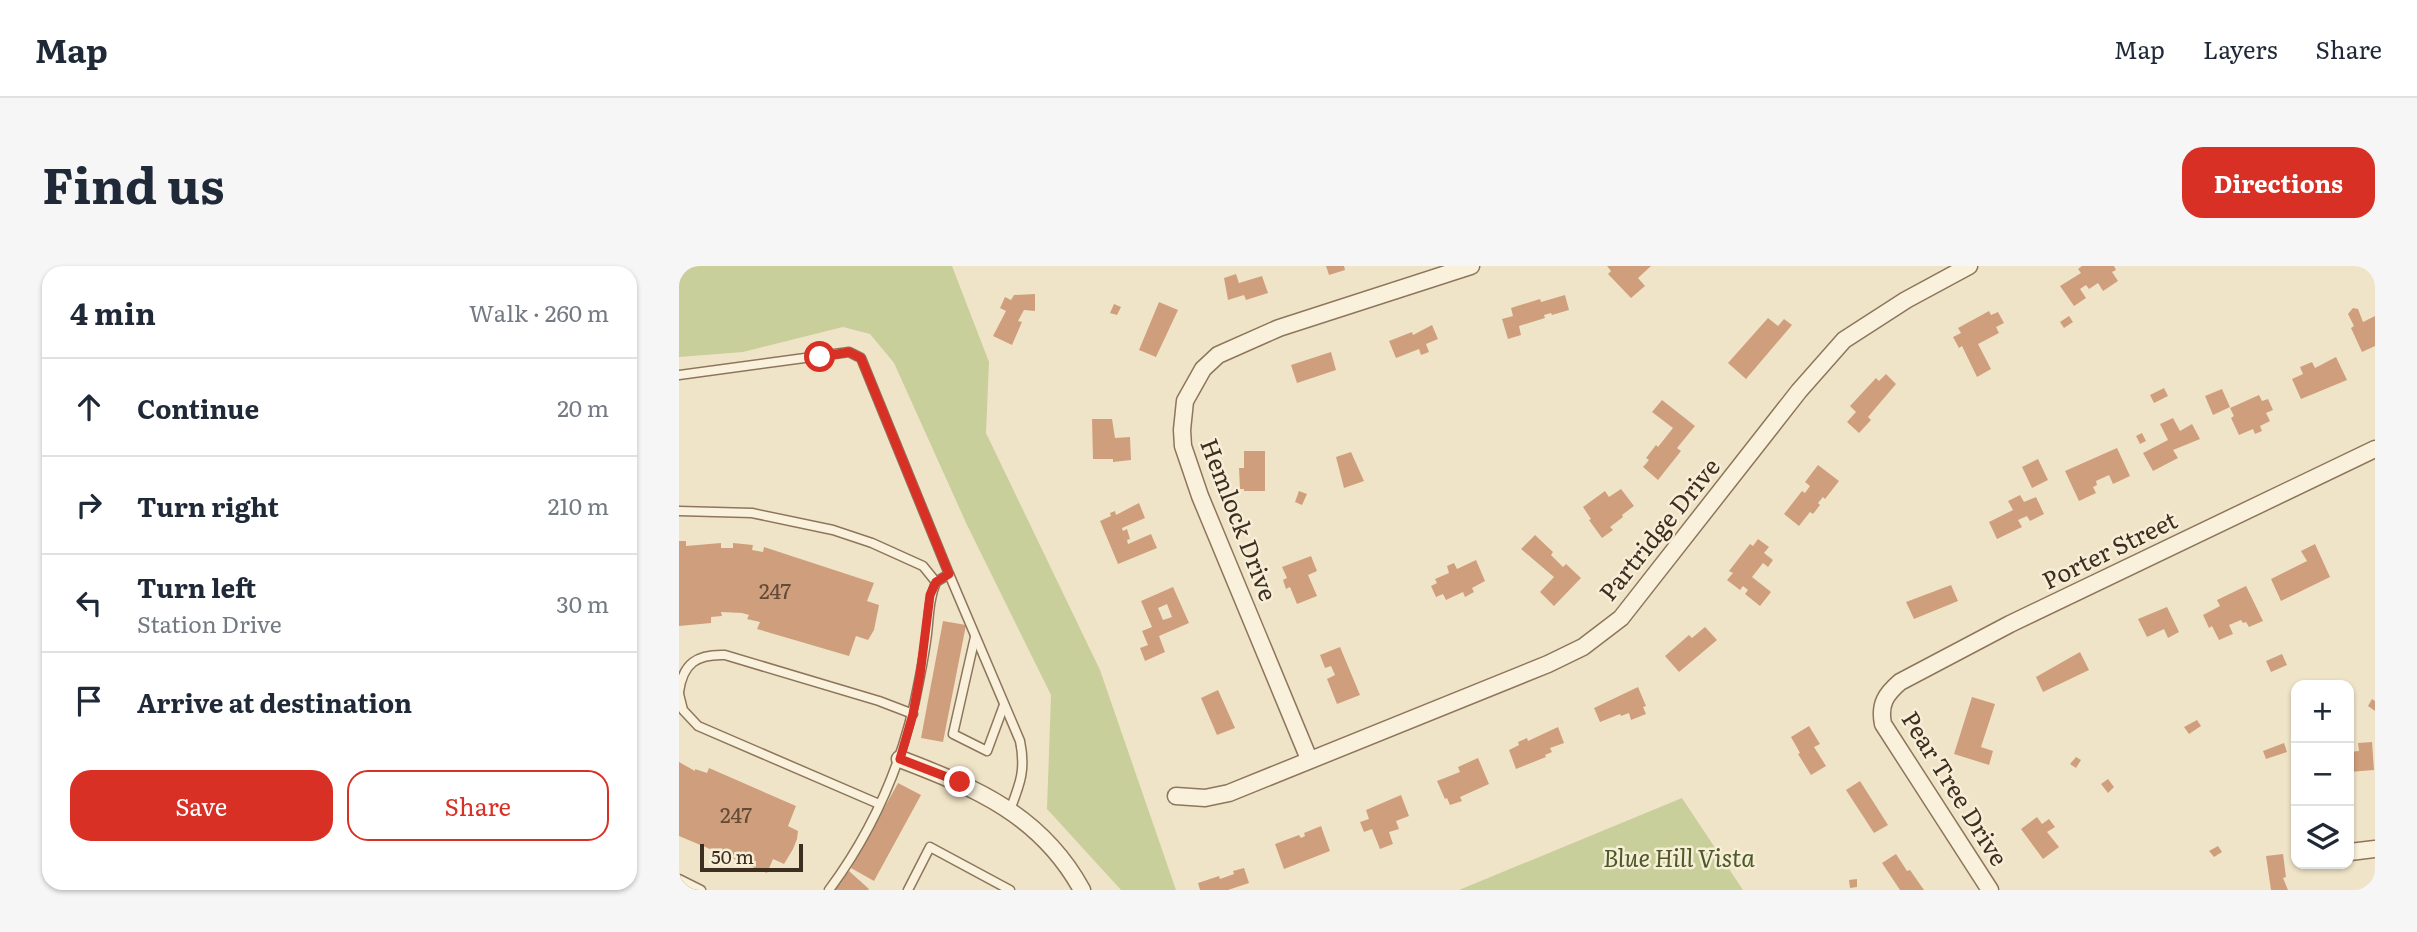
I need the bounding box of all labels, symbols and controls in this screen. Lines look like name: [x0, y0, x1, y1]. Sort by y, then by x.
text: Map: [35, 24, 108, 73]
text: Map: [2114, 31, 2165, 66]
text: Layers: [2203, 31, 2277, 66]
text: Share: [2315, 31, 2382, 66]
text: Find us: [42, 146, 225, 219]
button: Directions: [2182, 147, 2375, 218]
text: 4 min: [70, 290, 156, 334]
text: Walk · 260 m: [469, 295, 609, 329]
route start: [804, 341, 835, 372]
icon: ahead: [70, 388, 108, 426]
text: Continue: [137, 388, 259, 427]
text: 20 m: [557, 390, 609, 424]
street label: Hemlock Drive: [1193, 433, 1287, 605]
street label: Partridge Drive: [1589, 449, 1727, 607]
icon: right: [70, 486, 108, 524]
text: Turn right: [137, 486, 279, 525]
text: 210 m: [548, 488, 609, 522]
street label: Porter Street: [2036, 501, 2183, 597]
text: Turn left: [137, 567, 256, 606]
house number: 247: [759, 574, 791, 605]
icon: left: [70, 584, 108, 622]
text: 30 m: [556, 586, 609, 620]
text: Station Drive: [137, 606, 282, 640]
map controls: [2291, 680, 2354, 869]
button: +: [2291, 680, 2354, 743]
icon: arrive: [70, 682, 108, 720]
text: Arrive at destination: [137, 682, 412, 721]
street label: Pear Tree Drive: [1894, 703, 2018, 872]
button: −: [2291, 743, 2354, 806]
route end: [944, 766, 975, 797]
button: Save: [70, 770, 333, 841]
button: Share: [347, 770, 609, 841]
house number: 247: [720, 798, 752, 829]
button: layers: [2291, 806, 2354, 869]
park label: Blue Hill Vista: [1603, 839, 1755, 874]
scale bar: [700, 841, 803, 873]
text: 50 m: [711, 842, 754, 870]

